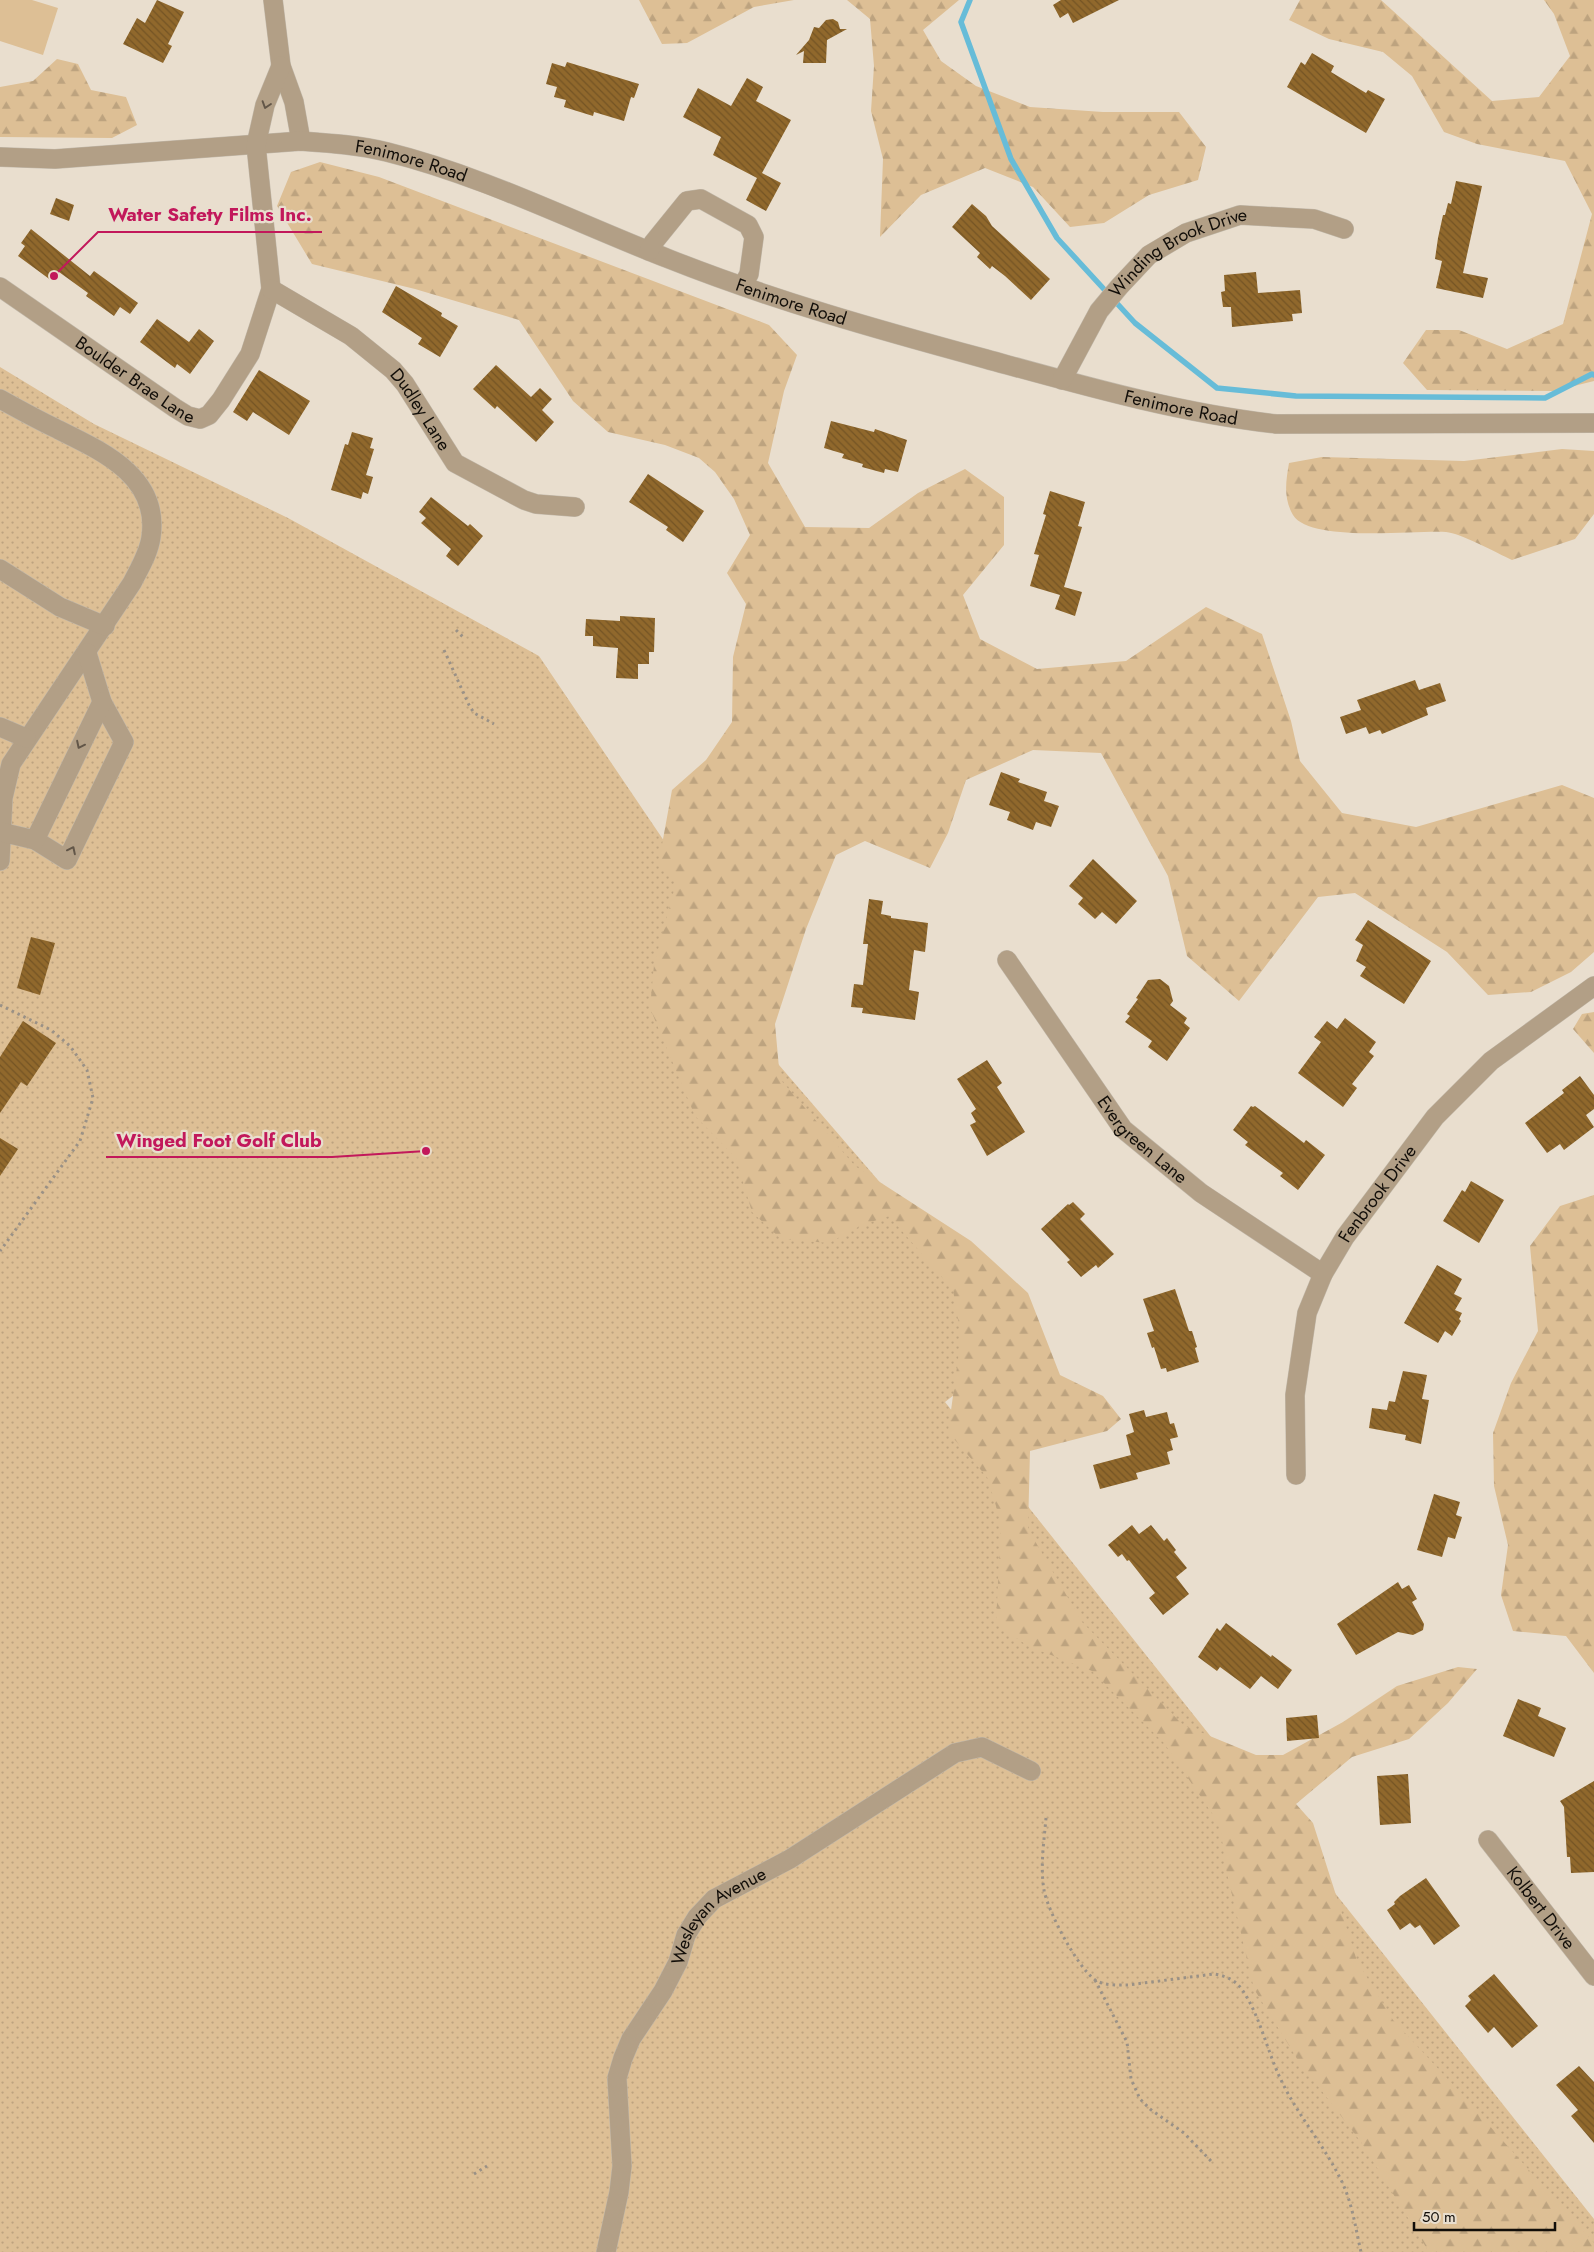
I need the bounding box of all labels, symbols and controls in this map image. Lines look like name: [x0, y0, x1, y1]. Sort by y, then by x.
one-way arrow: [262, 100, 272, 108]
street label: Fenimore Road: [354, 133, 471, 189]
callout: Water Safety Films Inc.: [98, 198, 322, 232]
text: Water Safety Films Inc.: [108, 201, 312, 228]
street label: Winding Brook Drive: [1103, 202, 1248, 303]
street label: Fenimore Road: [732, 272, 850, 332]
street label: Boulder Brae Lane: [70, 330, 197, 430]
street label: Dudley Lane: [384, 362, 457, 456]
street label: Fenimore Road: [1122, 383, 1240, 432]
one-way arrow: [77, 740, 87, 749]
one-way arrow: [65, 846, 76, 855]
street label: Evergreen Lane: [1091, 1090, 1193, 1190]
callout: Winged Foot Golf Club: [106, 1123, 332, 1157]
text: Winged Foot Golf Club: [116, 1127, 322, 1154]
street label: Fenbrook Drive: [1332, 1139, 1423, 1247]
street label: Wesleyan Avenue: [665, 1861, 771, 1968]
street label: Kolbert Drive: [1500, 1861, 1582, 1955]
scale bar: [1414, 2200, 1555, 2232]
text: 50 m: [1422, 2206, 1456, 2228]

